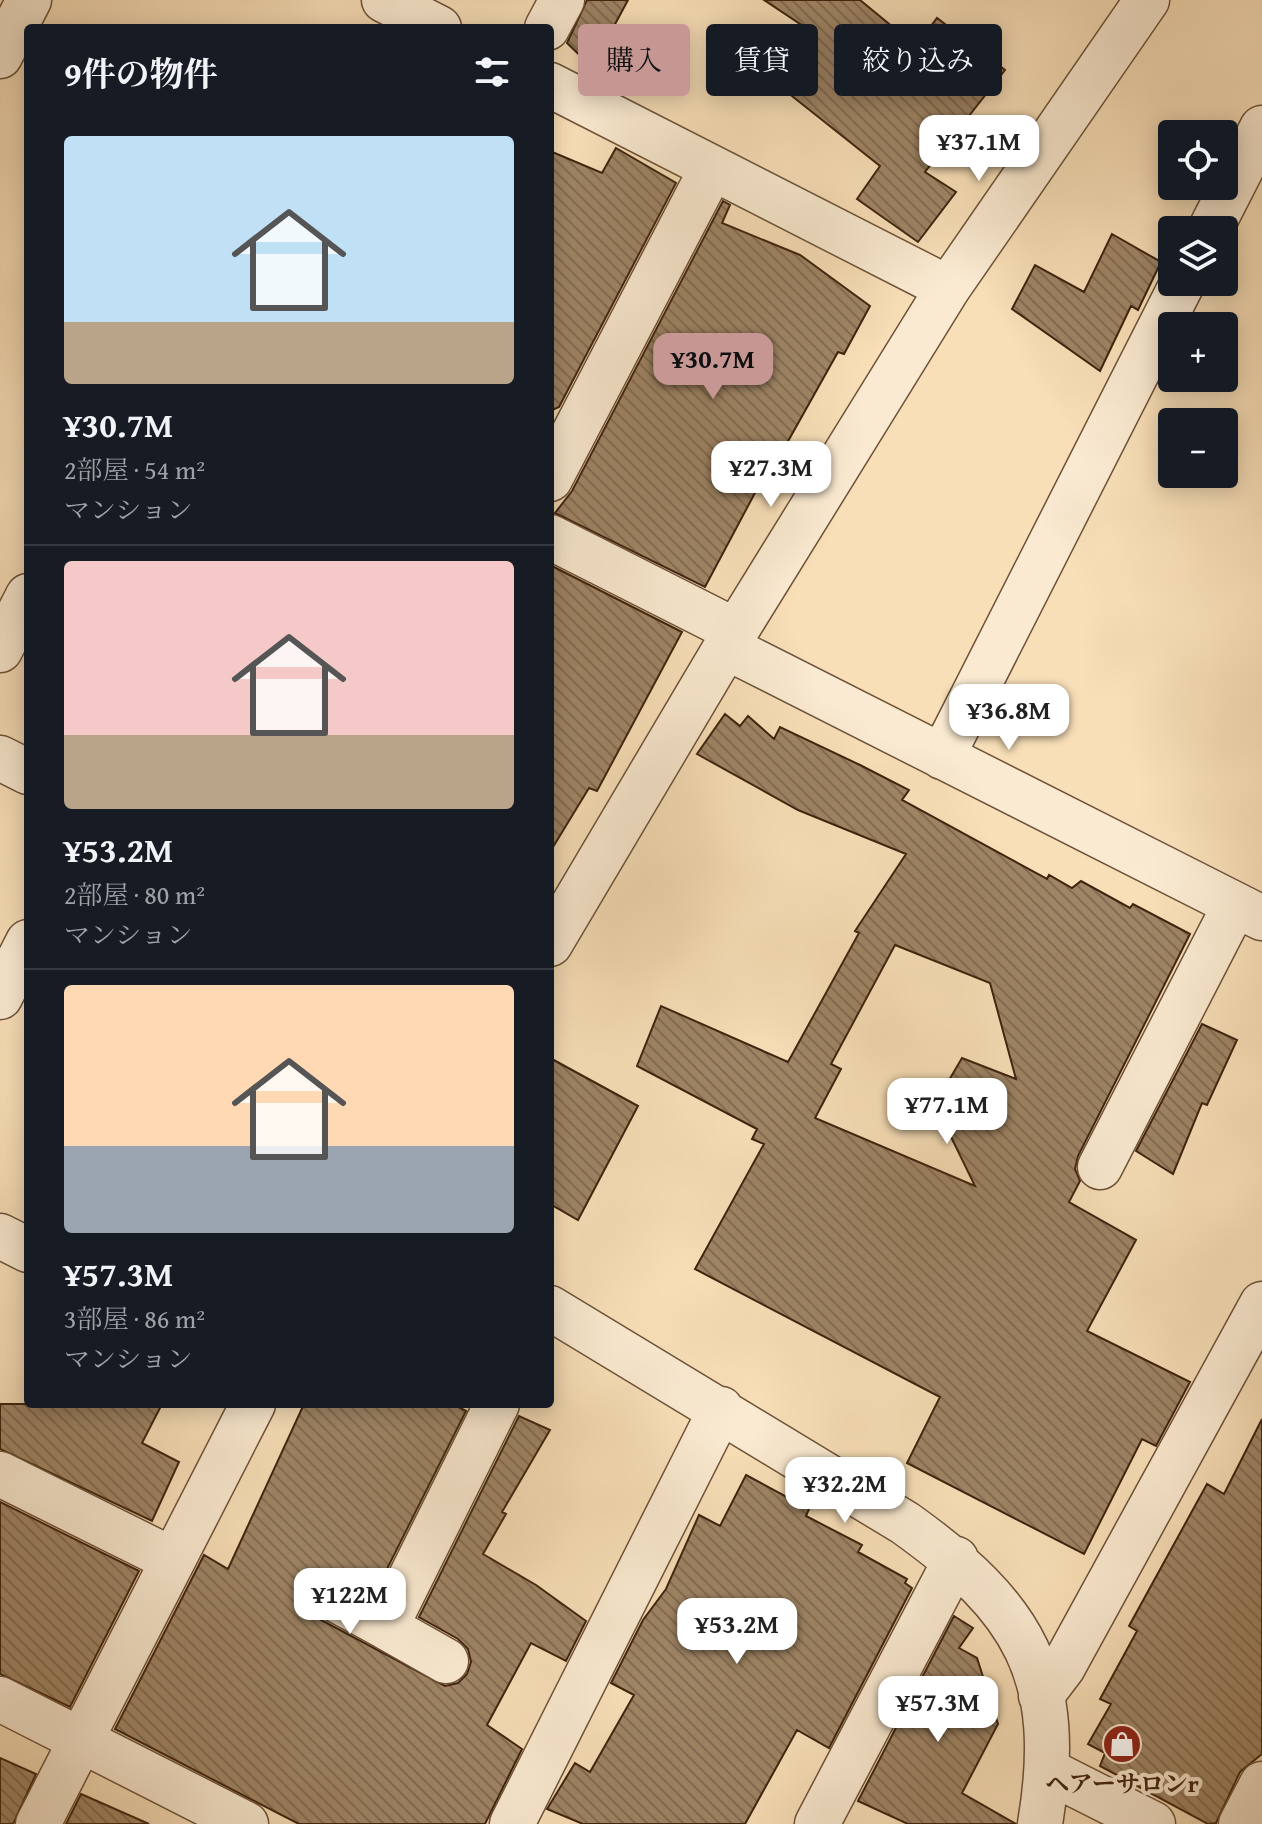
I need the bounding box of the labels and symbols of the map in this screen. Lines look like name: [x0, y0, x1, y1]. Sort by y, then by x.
pin: ¥37.1M: [914, 115, 1044, 183]
pin: ¥30.7M: [648, 333, 778, 401]
pin: ¥27.3M: [706, 441, 836, 509]
pin: ¥36.8M: [944, 684, 1074, 752]
pin: ¥77.1M: [882, 1078, 1012, 1146]
pin: ¥32.2M: [780, 1457, 910, 1525]
pin: ¥122M: [294, 1568, 406, 1636]
pin: ¥53.2M: [672, 1598, 802, 1666]
pin: ¥57.3M: [873, 1676, 1003, 1744]
shop icon: ヘアーサロンr: [1101, 1723, 1143, 1765]
place label: ヘアーサロンr: [1045, 1766, 1199, 1801]

